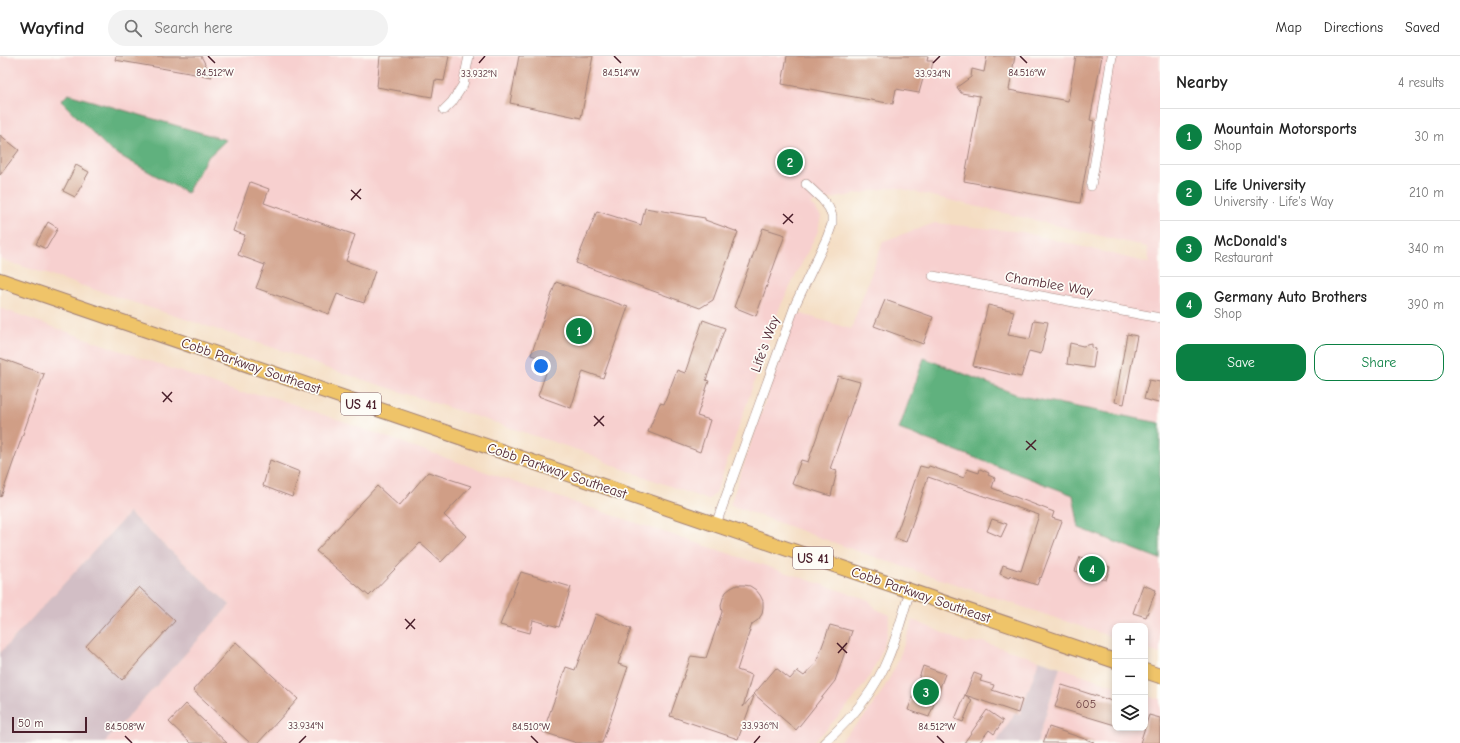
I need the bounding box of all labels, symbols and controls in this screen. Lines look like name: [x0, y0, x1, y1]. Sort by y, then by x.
search box: [108, 10, 388, 46]
text: Wayfind: [20, 17, 84, 39]
icon: search: [122, 17, 144, 39]
text: Search here: [154, 19, 233, 37]
text: Map: [1275, 19, 1302, 36]
text: Directions: [1324, 19, 1383, 36]
text: Saved: [1405, 19, 1440, 36]
text: 84.512°W: [196, 67, 234, 79]
text: 84.514°W: [603, 67, 640, 79]
text: 84.516°W: [1008, 67, 1046, 79]
text: 33.932°N: [461, 68, 497, 80]
text: 33.934°N: [915, 68, 951, 80]
text: Nearby: [1176, 73, 1227, 92]
text: 4 results: [1398, 75, 1444, 90]
text: Mountain Motorsports: [1214, 120, 1357, 138]
text: 1: [1186, 129, 1192, 144]
text: 30 m: [1414, 129, 1444, 144]
text: Shop: [1214, 138, 1242, 153]
pin: 2: [777, 147, 803, 177]
text: Life University: [1214, 176, 1306, 194]
text: 2: [1186, 185, 1192, 200]
text: 210 m: [1409, 185, 1444, 200]
text: University · Life's Way: [1214, 194, 1333, 209]
text: McDonald's: [1214, 232, 1287, 250]
text: 3: [1186, 241, 1192, 256]
text: 340 m: [1408, 241, 1444, 256]
text: Restaurant: [1214, 250, 1273, 265]
street label: Chamblee Way: [1004, 268, 1095, 300]
text: Germany Auto Brothers: [1214, 288, 1367, 306]
text: 4: [1186, 297, 1192, 312]
text: 390 m: [1408, 297, 1444, 312]
text: Shop: [1214, 306, 1242, 321]
street label: Life's Way: [747, 313, 783, 375]
pin: 1: [566, 316, 592, 346]
street label: Cobb Parkway Southeast: [179, 334, 324, 398]
button: Save: [1176, 344, 1306, 381]
button: Share: [1314, 344, 1444, 381]
your location: [531, 356, 551, 376]
road number: US 41: [341, 393, 381, 415]
street label: Cobb Parkway Southeast: [485, 439, 630, 503]
road number: US 41: [793, 547, 833, 569]
pin: 4: [1079, 554, 1105, 584]
street label: Cobb Parkway Southeast: [849, 563, 994, 627]
map controls: [1112, 623, 1148, 731]
button: +: [1112, 623, 1148, 659]
button: −: [1112, 659, 1148, 695]
pin: 3: [913, 677, 939, 707]
button: layers: [1112, 695, 1148, 731]
house number: 605: [1076, 697, 1096, 711]
scale bar: [12, 715, 87, 734]
text: 50 m: [18, 717, 43, 730]
text: 33.934°N: [288, 720, 324, 732]
text: 33.936°N: [742, 720, 778, 732]
text: 84.508°W: [105, 721, 145, 733]
text: 84.510°W: [512, 721, 550, 733]
text: 84.512°W: [918, 721, 956, 733]

